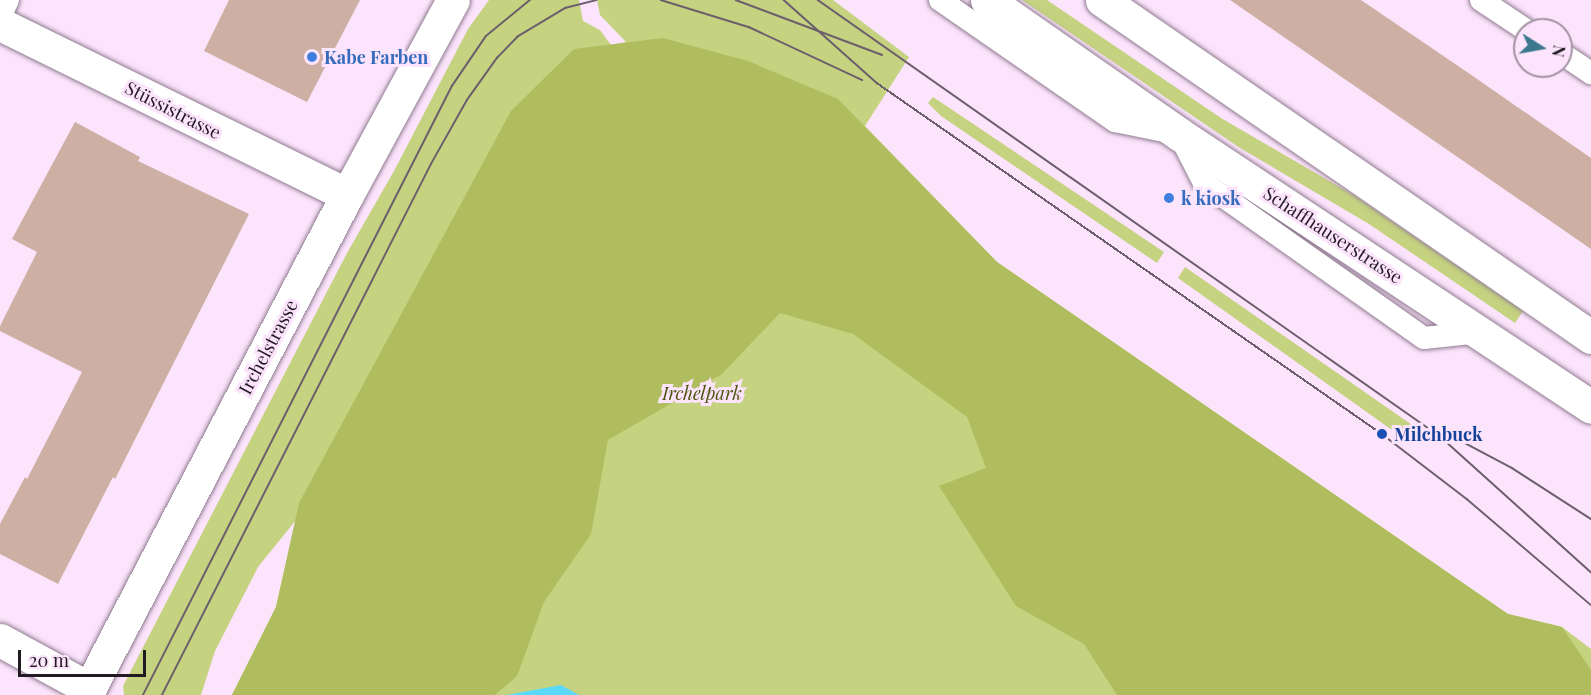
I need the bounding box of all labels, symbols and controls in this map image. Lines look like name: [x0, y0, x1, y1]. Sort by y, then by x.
north arrow: [1513, 18, 1573, 78]
text: N: [1548, 43, 1571, 59]
place label: Kabe Farben: [324, 46, 428, 68]
marker: Kabe Farben: [305, 50, 319, 64]
street label: Stüssistrasse: [122, 77, 224, 143]
street label: Schaffhauserstrasse: [1259, 182, 1407, 288]
place label: k kiosk: [1181, 187, 1241, 209]
marker: k kiosk: [1162, 191, 1176, 205]
street label: Irchelstrasse: [234, 296, 302, 398]
park label: Irchelpark: [662, 382, 742, 404]
place label: Milchbuck: [1394, 423, 1483, 445]
marker: Milchbuck: [1375, 427, 1389, 441]
scale bar: [21, 638, 148, 676]
text: 20 m: [29, 648, 69, 672]

